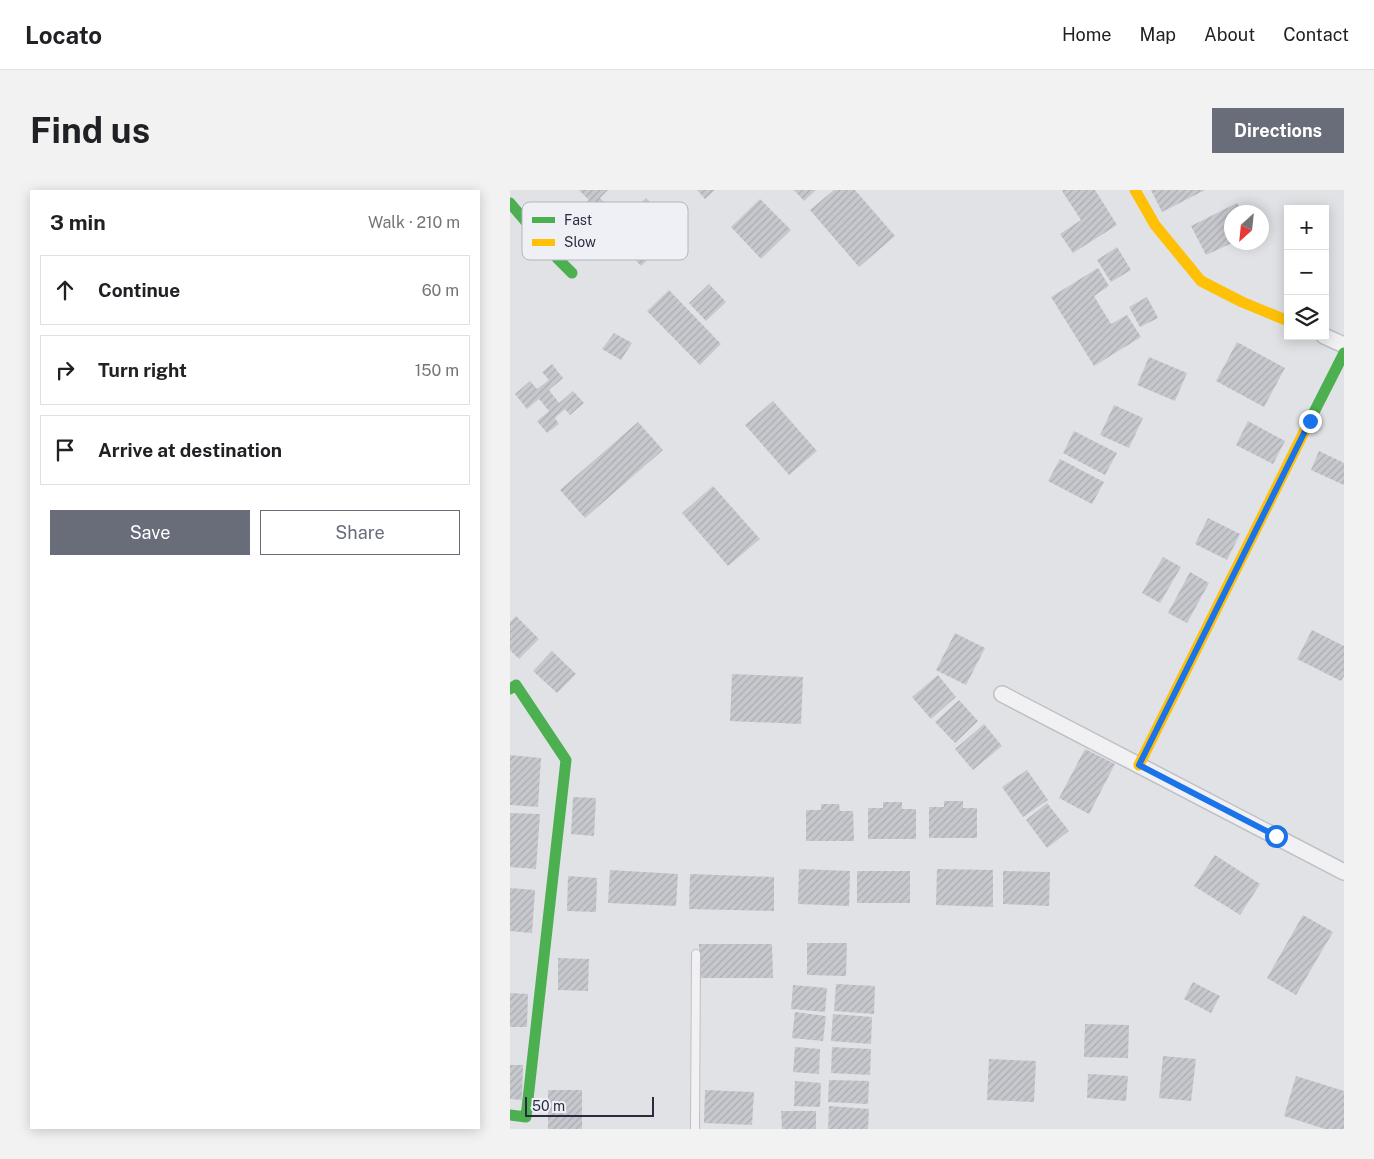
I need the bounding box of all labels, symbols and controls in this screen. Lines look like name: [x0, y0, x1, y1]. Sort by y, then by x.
text: Locato: [25, 21, 102, 49]
text: Home: [1062, 24, 1112, 45]
text: Map: [1140, 24, 1176, 45]
text: About: [1204, 24, 1255, 45]
text: Contact: [1283, 24, 1349, 45]
button: Directions: [1212, 108, 1344, 153]
text: Find us: [30, 110, 150, 151]
legend: [522, 202, 688, 260]
north arrow: [1224, 205, 1269, 250]
map controls: [1284, 205, 1329, 340]
button: +: [1284, 205, 1329, 250]
text: 3 min: [50, 210, 106, 235]
text: Fast: [564, 212, 592, 228]
text: Walk · 210 m: [368, 213, 460, 232]
text: Slow: [564, 234, 596, 250]
button: −: [1284, 250, 1329, 295]
icon: ahead: [51, 276, 79, 304]
text: Continue: [98, 279, 180, 301]
text: 60 m: [422, 281, 459, 300]
button: layers: [1284, 295, 1329, 340]
icon: right: [51, 356, 79, 384]
text: Turn right: [98, 359, 187, 381]
text: 150 m: [415, 361, 459, 380]
route end: [1299, 410, 1322, 433]
icon: arrive: [51, 436, 79, 464]
text: Arrive at destination: [98, 439, 282, 461]
button: Save: [50, 510, 250, 555]
button: Share: [260, 510, 460, 555]
route start: [1265, 825, 1288, 848]
scale bar: [525, 1094, 654, 1117]
text: 50 m: [532, 1098, 565, 1114]

